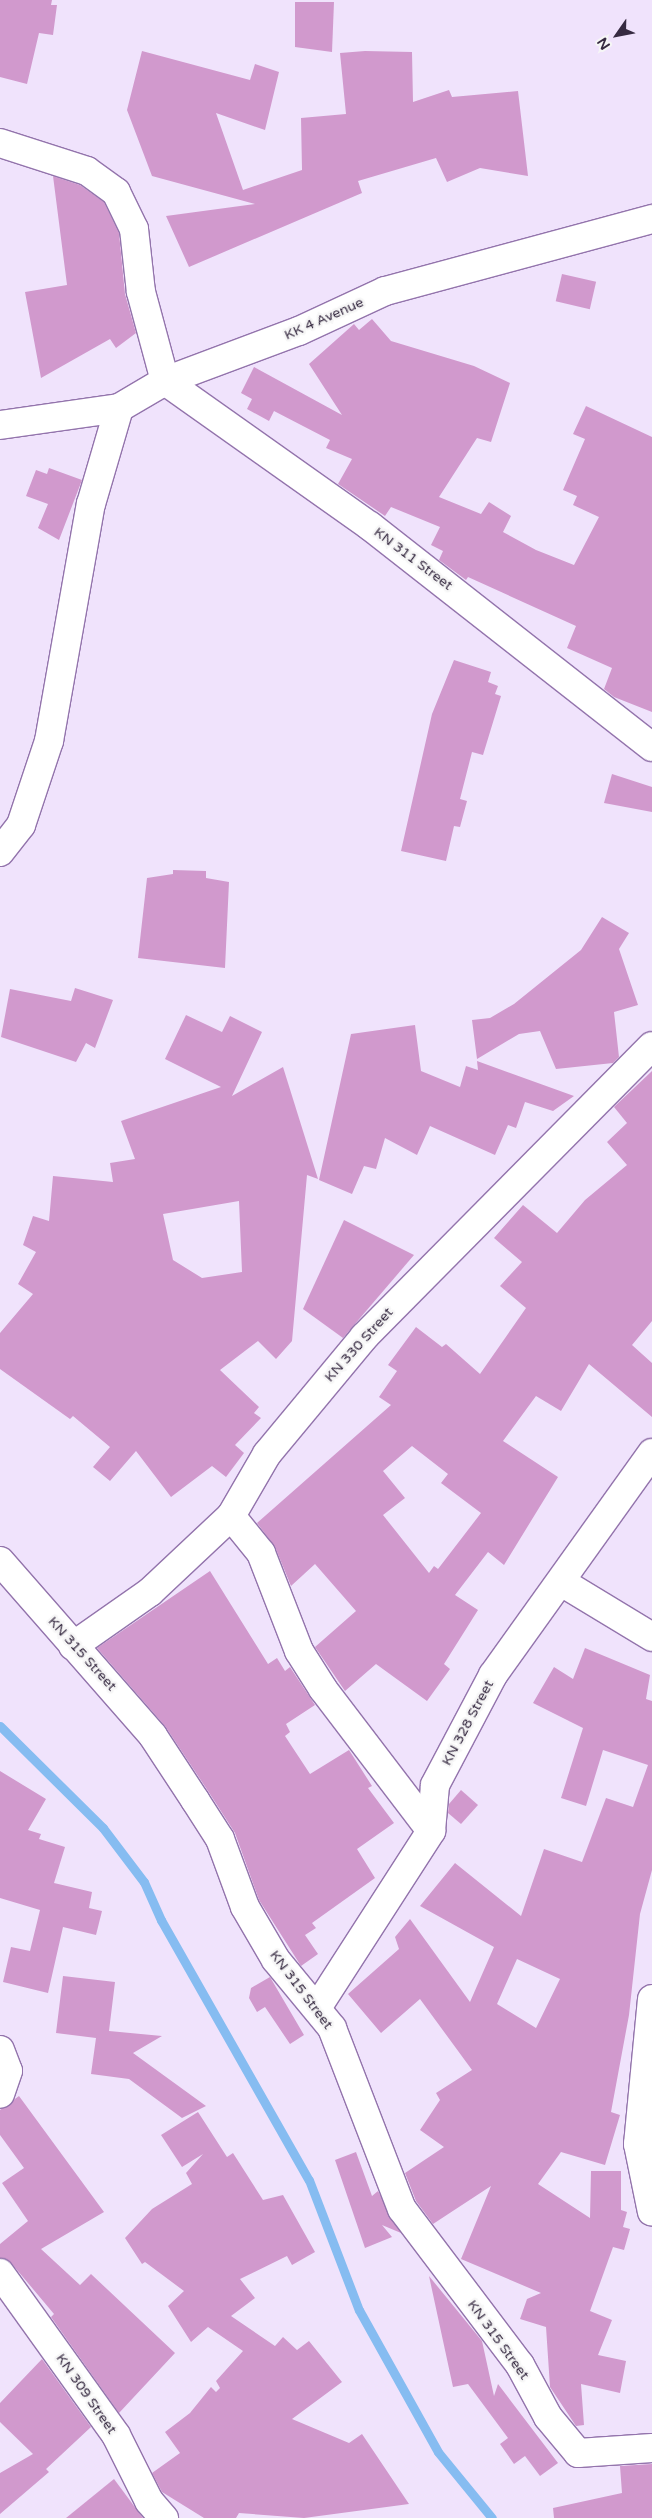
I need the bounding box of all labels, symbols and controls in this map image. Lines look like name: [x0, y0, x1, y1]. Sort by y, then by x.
north arrow: [592, 10, 642, 60]
text: N: [594, 34, 614, 53]
street label: KK 4 Avenue: [282, 294, 366, 344]
street label: KN 311 Street: [370, 524, 456, 594]
street label: KN 330 Street: [321, 1304, 397, 1386]
street label: KN 315 Street: [44, 1613, 120, 1695]
street label: KN 328 Street: [438, 1677, 498, 1769]
street label: KN 315 Street: [266, 1947, 336, 2033]
street label: KN 315 Street: [463, 2297, 533, 2383]
street label: KN 309 Street: [52, 2351, 120, 2437]

